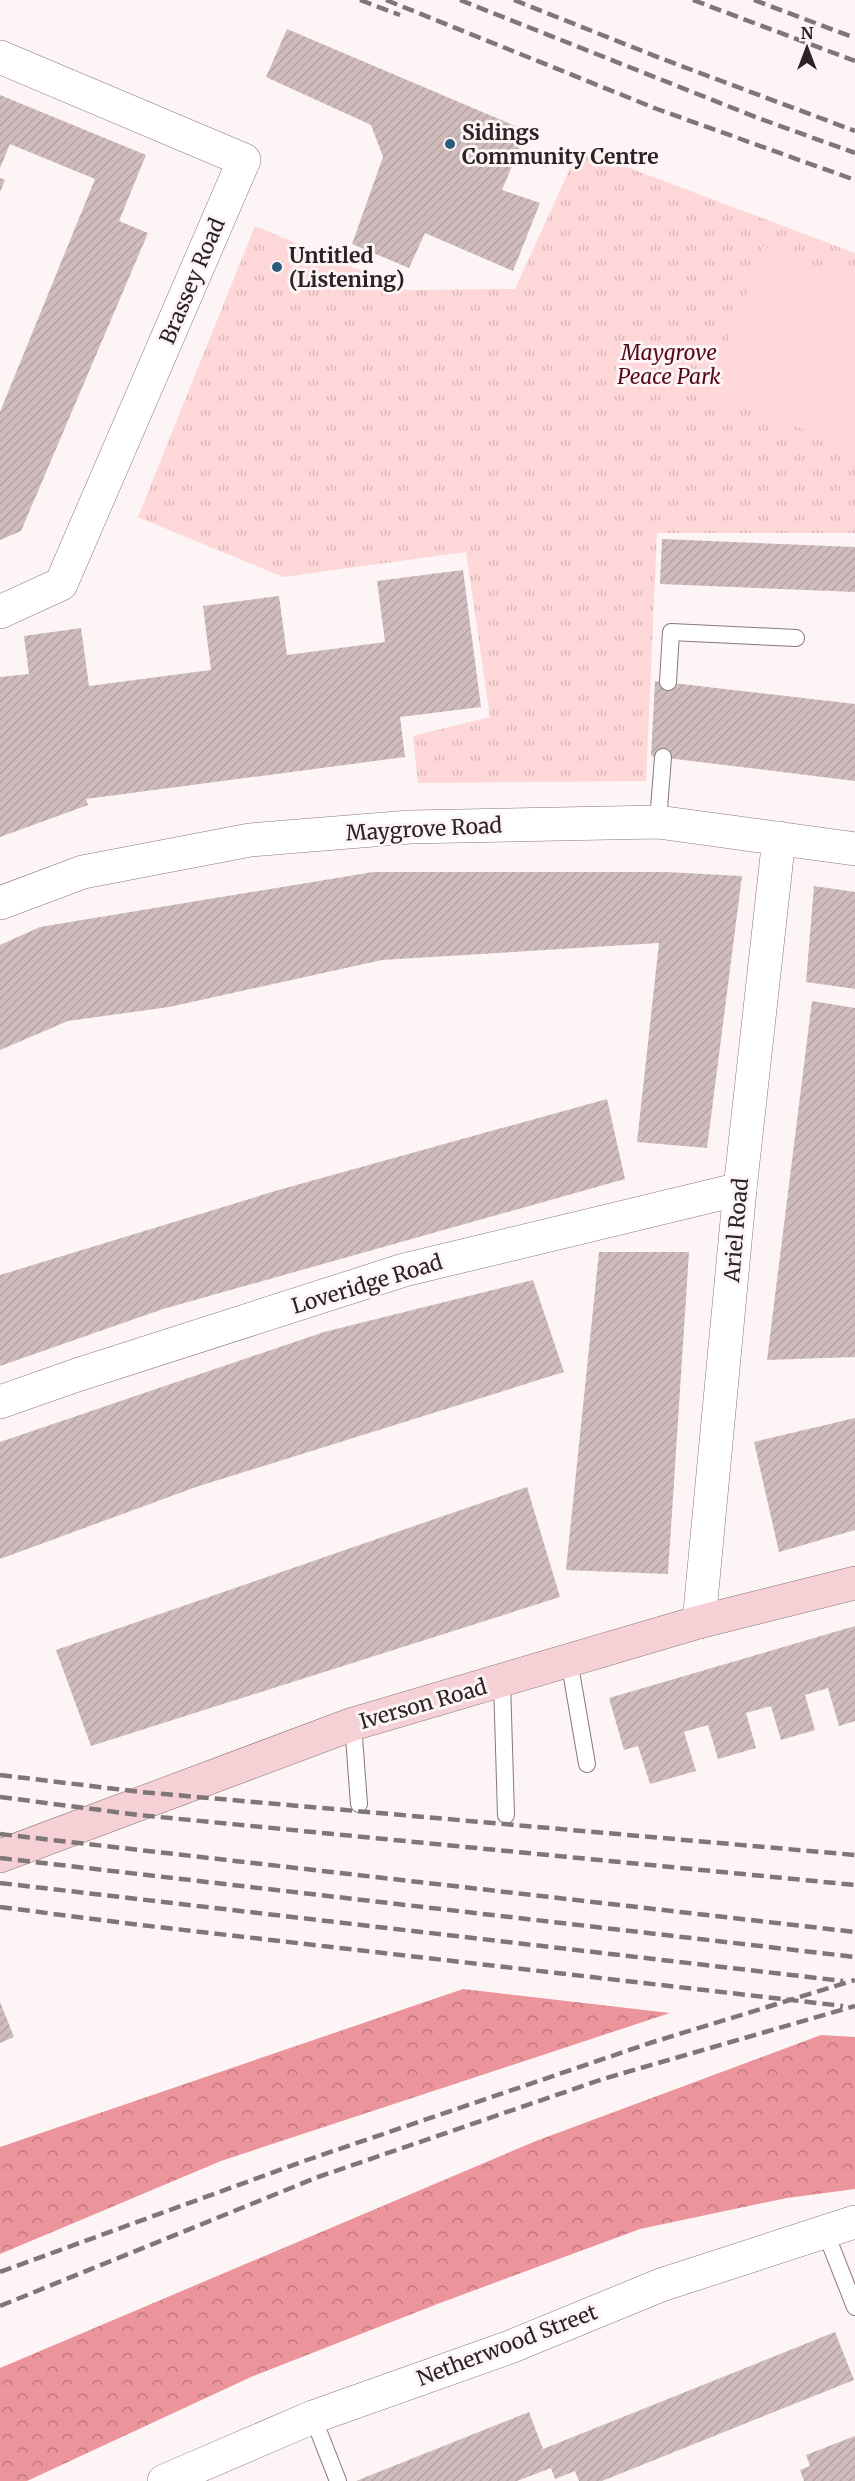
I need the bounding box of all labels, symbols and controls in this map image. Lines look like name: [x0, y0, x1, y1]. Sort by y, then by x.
north arrow: [777, 18, 837, 78]
text: N: [801, 23, 814, 43]
place label: Sidings Community Centre: [462, 119, 659, 170]
marker: Sidings Community Centre: [443, 137, 457, 151]
street label: Brassey Road: [153, 214, 231, 348]
place label: Untitled (Listening): [289, 242, 405, 293]
marker: Untitled (Listening): [270, 260, 284, 274]
park label: Maygrove Peace Park: [617, 339, 721, 390]
street label: Maygrove Road: [345, 811, 503, 847]
street label: Ariel Road: [718, 1176, 754, 1284]
street label: Loveridge Road: [288, 1248, 446, 1320]
street label: Iverson Road: [356, 1673, 490, 1735]
street label: Netherwood Street: [413, 2298, 601, 2392]

